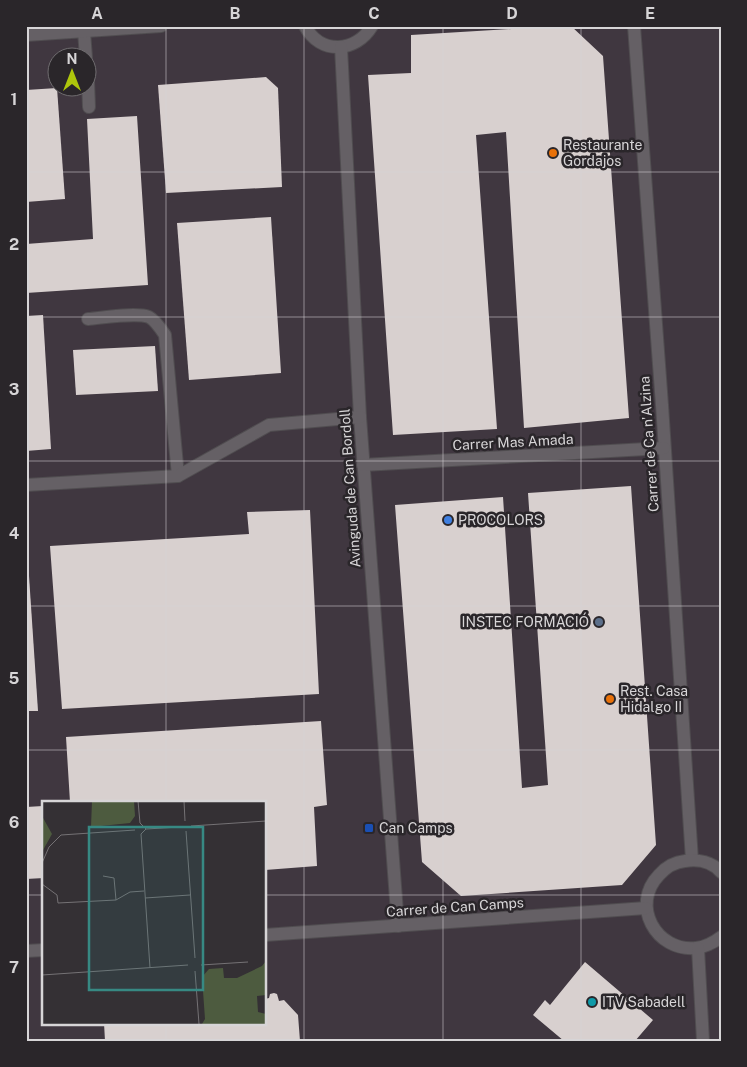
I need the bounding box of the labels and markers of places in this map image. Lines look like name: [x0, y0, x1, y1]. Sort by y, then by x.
place label: Restaurante Gordajos: [563, 137, 642, 169]
marker: Restaurante Gordajos: [547, 147, 559, 159]
place label: PROCOLORS: [458, 512, 543, 528]
marker: PROCOLORS: [442, 514, 454, 526]
place label: INSTEC FORMACIÓ: [462, 612, 589, 630]
marker: INSTEC FORMACIÓ: [593, 616, 605, 628]
place label: Rest. Casa Hidalgo II: [620, 683, 688, 715]
marker: Rest. Casa Hidalgo II: [604, 693, 616, 705]
place label: Can Camps: [379, 820, 453, 836]
marker: Can Camps: [363, 822, 375, 834]
place label: ITV Sabadell: [602, 994, 685, 1010]
marker: ITV Sabadell: [586, 996, 598, 1008]

